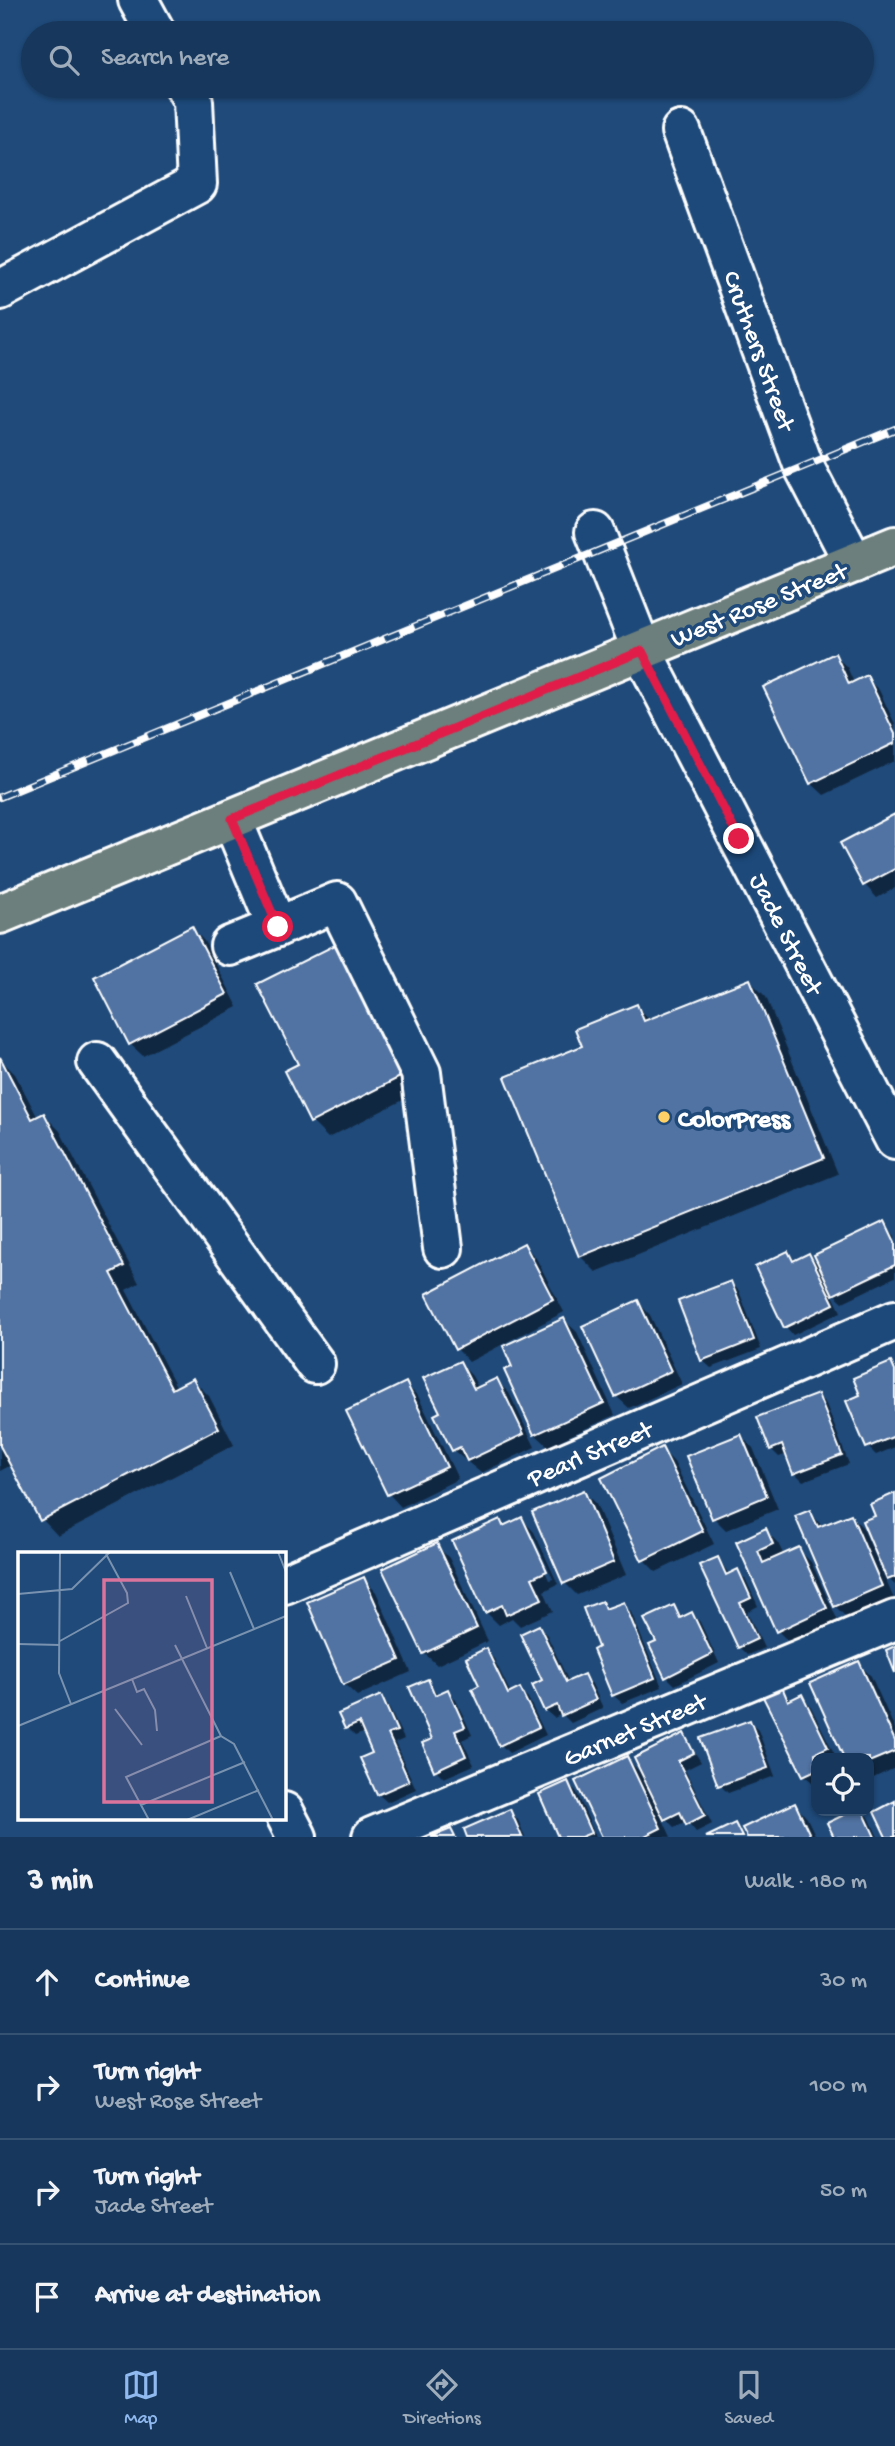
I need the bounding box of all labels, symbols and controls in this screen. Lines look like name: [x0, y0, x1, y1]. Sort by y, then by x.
search box: [21, 21, 874, 98]
icon: search: [45, 41, 83, 79]
text: Search here: [101, 44, 229, 75]
street label: Cruthers Street: [714, 267, 801, 438]
street label: West Rose Street: [667, 557, 855, 657]
route end: [723, 823, 754, 854]
street label: Jade Street: [740, 869, 829, 1003]
route start: [262, 911, 293, 942]
place label: ColorPress: [678, 1106, 792, 1137]
marker: ColorPress: [656, 1109, 672, 1125]
street label: Pearl Street: [523, 1415, 660, 1497]
inset map: [18, 1552, 285, 1820]
street label: Garnet Street: [560, 1687, 714, 1776]
map controls: [811, 1753, 874, 1816]
button: locate: [811, 1753, 874, 1816]
text: 3 min: [28, 1865, 93, 1900]
text: Walk · 180 m: [745, 1869, 867, 1896]
icon: ahead: [28, 1963, 66, 2001]
text: Continue: [95, 1966, 189, 1997]
text: 30 m: [820, 1968, 867, 1995]
text: Turn right: [95, 2058, 199, 2089]
icon: right: [28, 2068, 66, 2106]
text: 100 m: [810, 2073, 867, 2100]
text: West Rose Street: [95, 2089, 261, 2116]
text: Turn right: [95, 2163, 199, 2194]
icon: right: [28, 2173, 66, 2211]
text: 50 m: [820, 2178, 867, 2205]
text: Jade Street: [95, 2194, 212, 2221]
icon: arrive: [28, 2278, 66, 2316]
text: Arrive at destination: [95, 2281, 320, 2312]
tab: Map: [122, 2366, 160, 2431]
tab: Directions: [404, 2366, 481, 2431]
tab: Saved: [724, 2366, 773, 2431]

